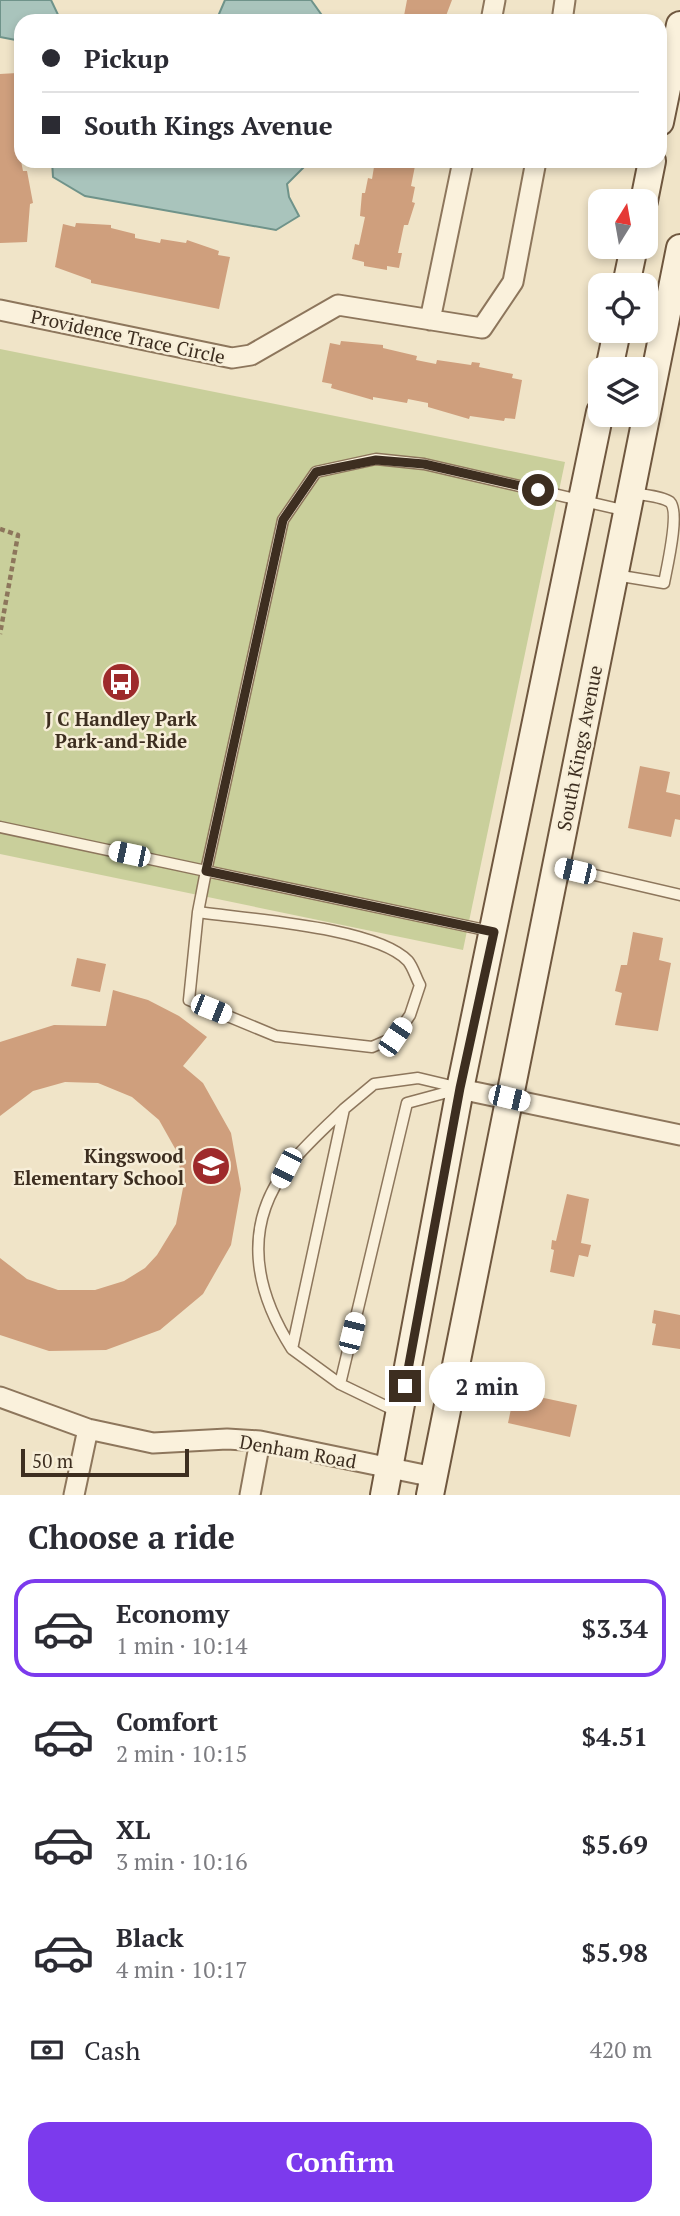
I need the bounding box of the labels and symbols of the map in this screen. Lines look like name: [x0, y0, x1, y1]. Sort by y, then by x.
north arrow: [588, 189, 658, 259]
street label: Providence Trace Circle: [28, 303, 228, 369]
route start: [522, 474, 554, 506]
bus stop icon: J C Handley Park Park-and-Ride: [100, 661, 142, 703]
street label: South Kings Avenue: [551, 663, 607, 833]
place label: J C Handley Park Park-and-Ride: [45, 706, 198, 753]
car: [107, 839, 152, 869]
car: [553, 856, 598, 886]
car: [188, 991, 235, 1027]
car: [375, 1014, 416, 1060]
car: [487, 1083, 532, 1113]
place label: Kingswood Elementary School: [13, 1143, 185, 1190]
school or university icon: Kingswood Elementary School: [190, 1145, 232, 1187]
car: [268, 1145, 305, 1191]
car: [337, 1310, 368, 1356]
callout: 2 min: [430, 1362, 545, 1410]
route end: [389, 1370, 421, 1402]
street label: Denham Road: [238, 1428, 359, 1474]
scale bar: [21, 1446, 189, 1478]

